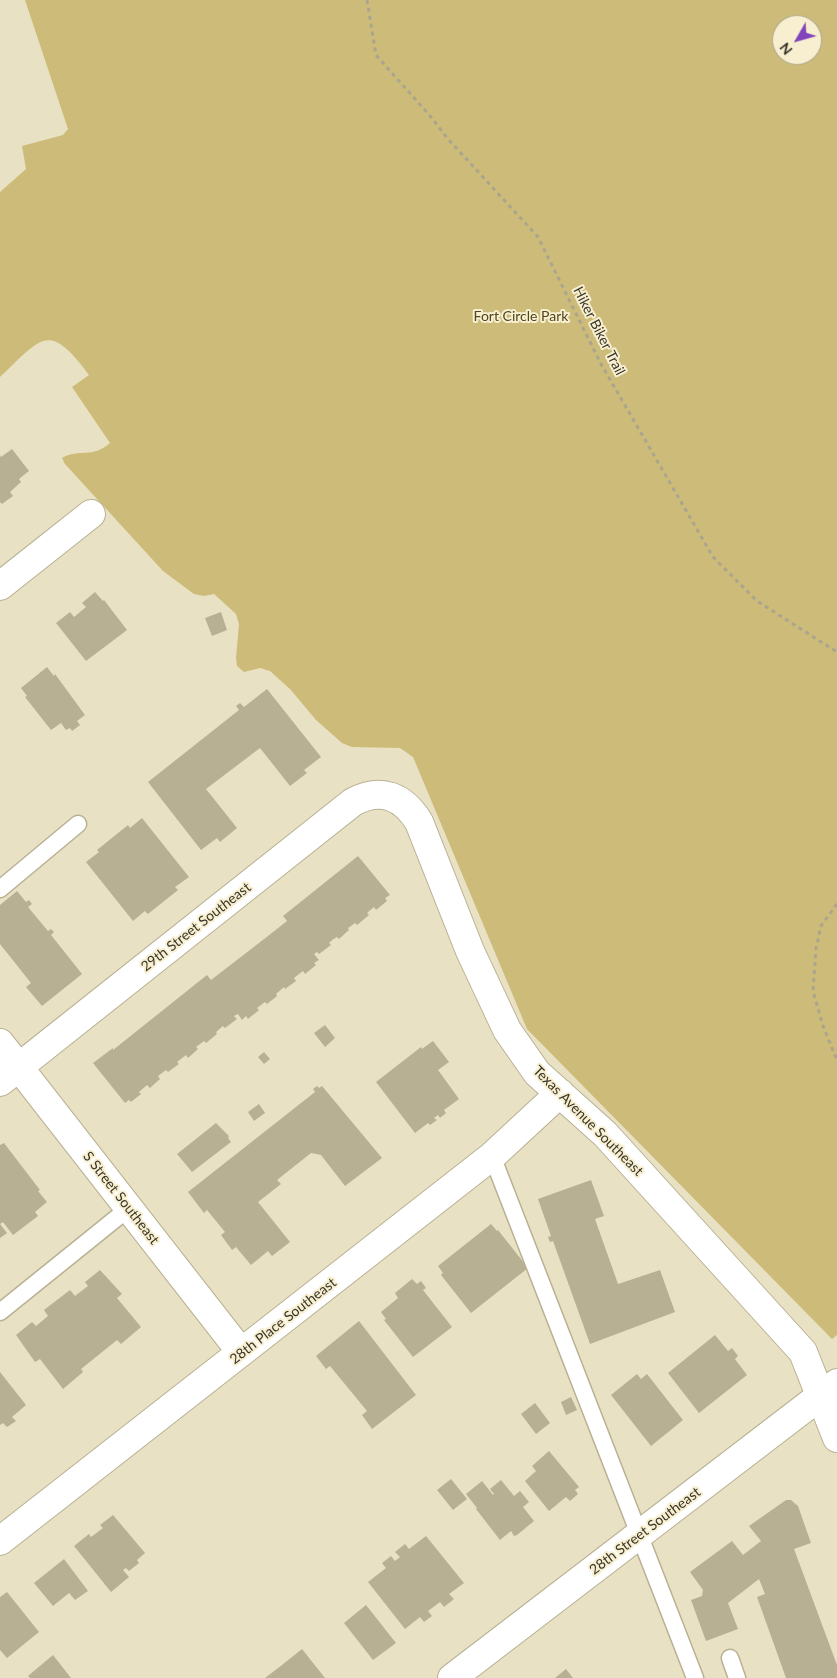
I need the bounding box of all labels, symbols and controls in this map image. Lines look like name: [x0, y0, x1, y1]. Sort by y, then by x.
north arrow: [772, 15, 822, 65]
text: N: [776, 39, 796, 58]
street label: Hiker Biker Trail: [569, 284, 629, 378]
park label: Fort Circle Park: [474, 308, 568, 324]
street label: 29th Street Southeast: [138, 879, 254, 975]
street label: Texas Avenue Southeast: [529, 1062, 647, 1180]
street label: S Street Southeast: [80, 1148, 162, 1248]
street label: 28th Place Southeast: [226, 1274, 340, 1368]
street label: 28th Street Southeast: [586, 1484, 704, 1578]

